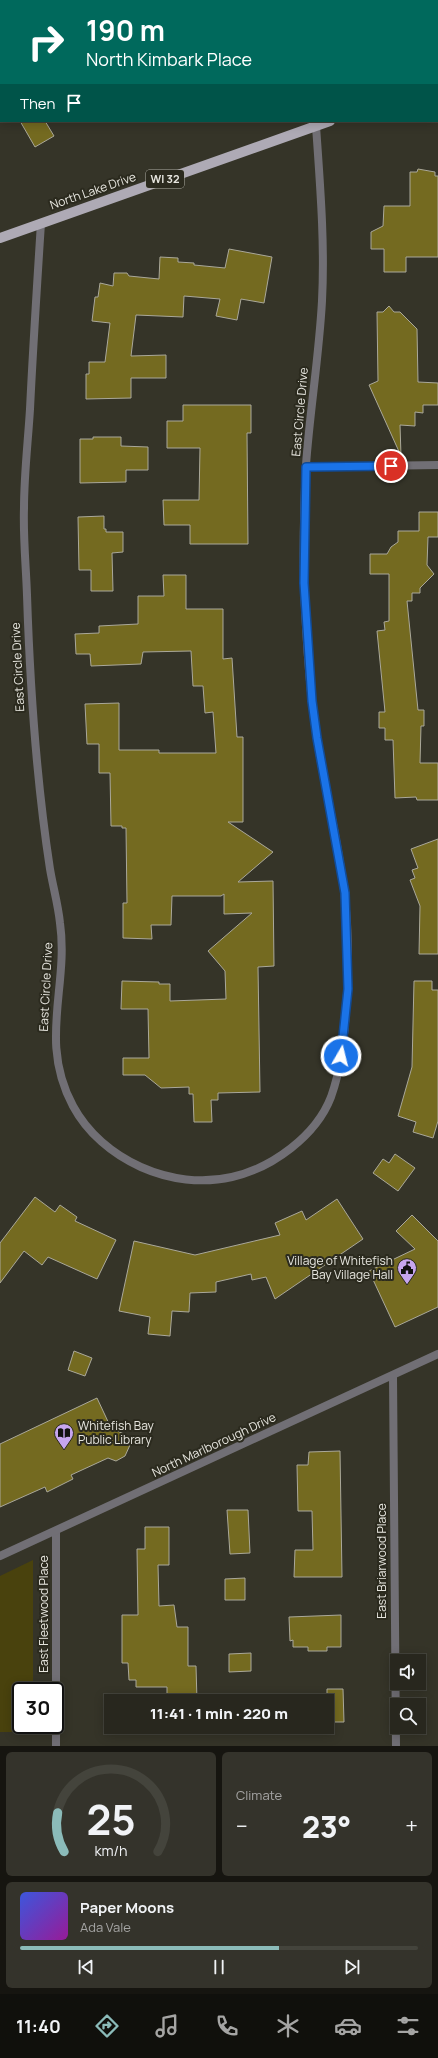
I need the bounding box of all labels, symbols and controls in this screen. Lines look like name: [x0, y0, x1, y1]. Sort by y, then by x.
text: 190 m: [86, 11, 165, 49]
icon: right: [20, 16, 72, 68]
text: North Kimbark Place: [86, 47, 252, 71]
icon: arrive: [63, 92, 85, 114]
text: Then: [20, 93, 55, 114]
street label: North Lake Drive: [47, 168, 138, 213]
road number: WI 32: [146, 170, 184, 188]
street label: East Circle Drive: [287, 367, 312, 457]
pin: [374, 449, 408, 483]
icon: arrive: [380, 455, 402, 477]
street label: East Circle Drive: [7, 622, 28, 712]
street label: East Circle Drive: [35, 942, 56, 1032]
position arrow: [320, 1035, 362, 1077]
place label: Village of Whitefish Bay Village Hall: [287, 1252, 393, 1283]
public building icon: Village of Whitefish Bay Village Hall: [396, 1257, 418, 1285]
street label: North Marlborough Drive: [149, 1408, 279, 1481]
place label: Whitefish Bay Public Library: [78, 1417, 154, 1448]
library icon: Whitefish Bay Public Library: [53, 1422, 75, 1450]
street label: East Briarwood Place: [373, 1503, 390, 1619]
street label: East Fleetwood Place: [35, 1555, 52, 1673]
map controls: [390, 1654, 426, 1734]
button: sound: [390, 1654, 426, 1690]
speed limit sign: 30: [12, 1682, 64, 1734]
button: search: [390, 1698, 426, 1734]
text: 11:41 · 1 min · 220 m: [150, 1703, 288, 1724]
text: Climate: [236, 1786, 282, 1804]
text: 25: [86, 1791, 136, 1847]
text: 23°: [302, 1806, 351, 1847]
text: −: [236, 1811, 248, 1841]
text: +: [405, 1811, 418, 1841]
text: km/h: [94, 1841, 128, 1860]
text: Paper Moons: [80, 1897, 174, 1918]
text: Ada Vale: [80, 1918, 131, 1936]
icon: previous: [75, 1956, 97, 1978]
icon: pause: [208, 1956, 230, 1978]
icon: next: [341, 1956, 363, 1978]
icon: directions: [93, 2012, 121, 2040]
icon: music: [153, 2012, 181, 2040]
icon: phone: [213, 2012, 241, 2040]
icon: climate: [274, 2012, 302, 2040]
icon: car: [334, 2012, 362, 2040]
icon: filters: [394, 2012, 422, 2040]
text: 11:40: [16, 2014, 61, 2038]

